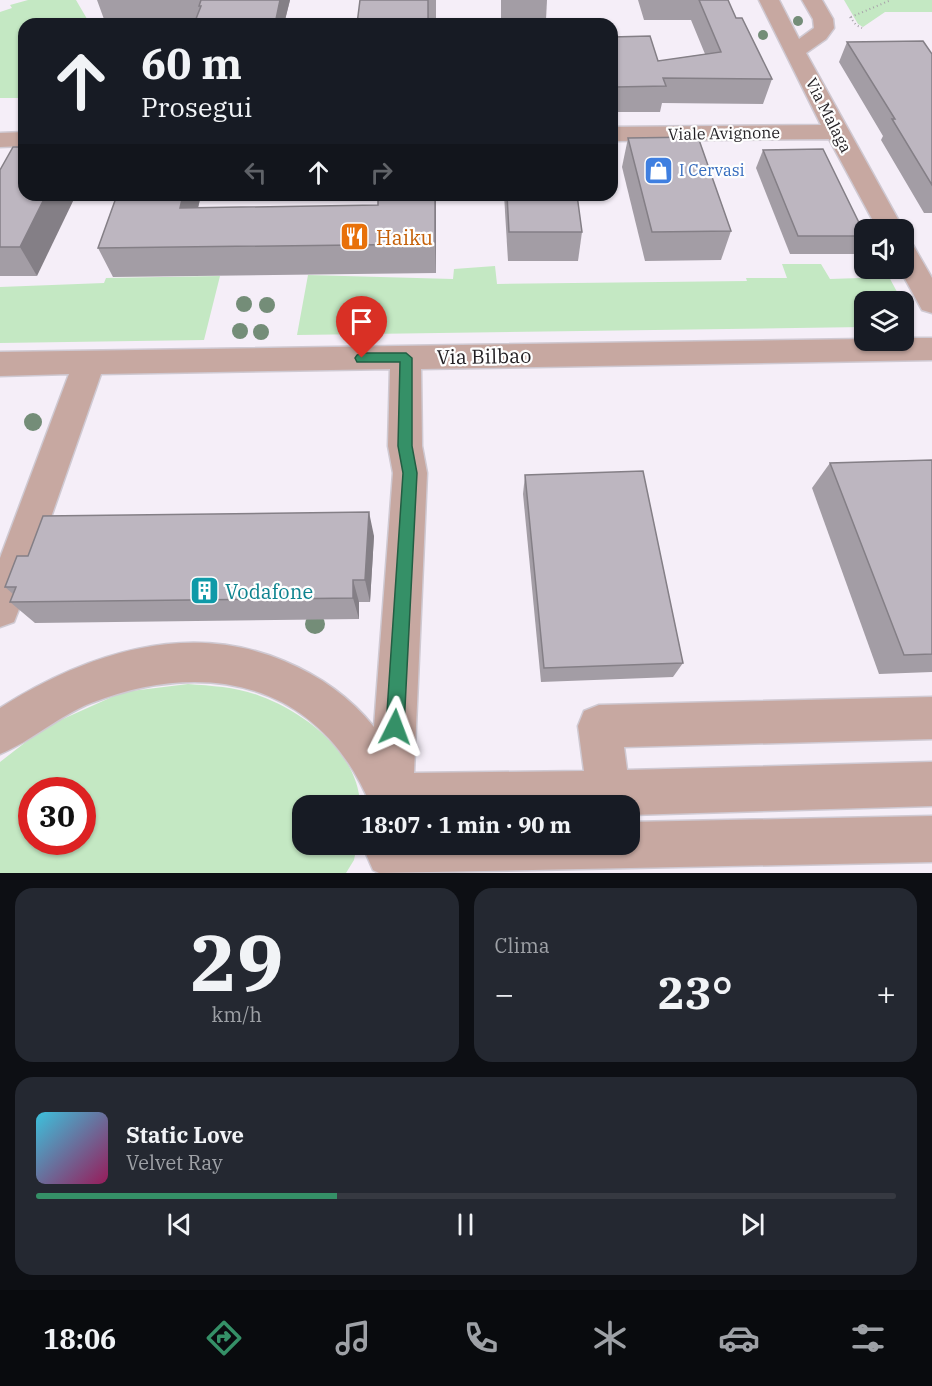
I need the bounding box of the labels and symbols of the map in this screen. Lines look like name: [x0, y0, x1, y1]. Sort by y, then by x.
street label: Via Malaga: [802, 74, 856, 156]
street label: Viale Avignone: [668, 122, 780, 144]
shop icon: I Cervasi: [642, 154, 674, 186]
place label: I Cervasi: [679, 160, 745, 180]
restaurant icon: Haiku: [339, 221, 371, 253]
place label: Haiku: [376, 224, 433, 251]
pin: [336, 296, 387, 358]
street label: Via Bilbao: [436, 342, 532, 370]
building icon: Vodafone: [188, 575, 220, 607]
place label: Vodafone: [225, 578, 313, 605]
position arrow: [363, 695, 427, 759]
speed limit sign: 30: [18, 777, 96, 855]

